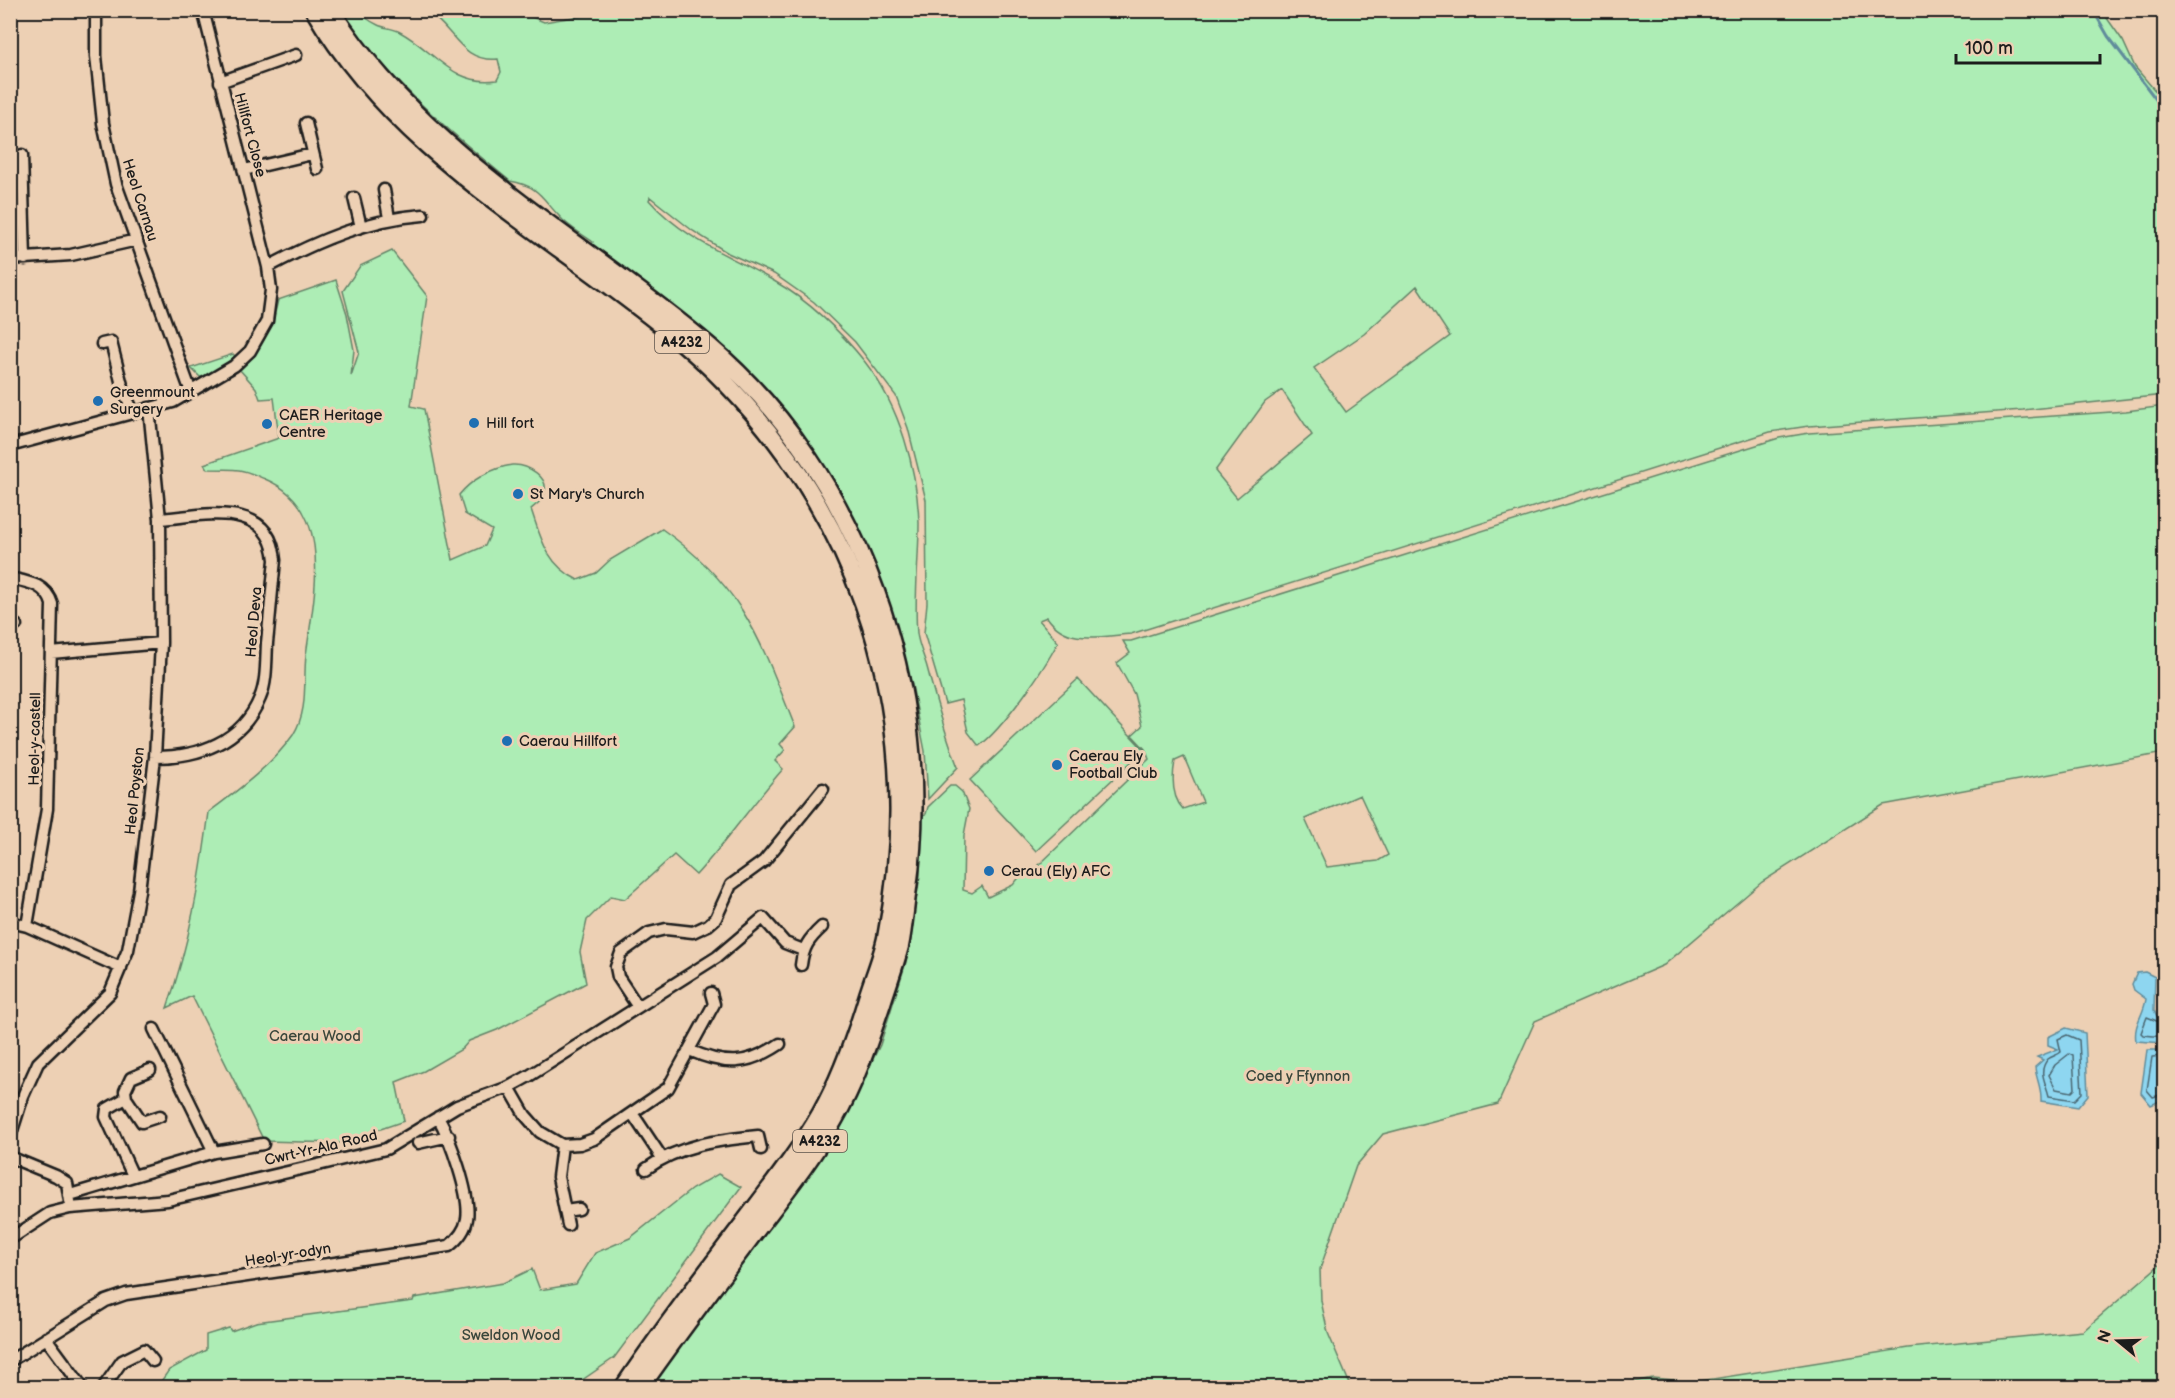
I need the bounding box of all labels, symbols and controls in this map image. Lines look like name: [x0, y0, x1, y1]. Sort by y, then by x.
scale bar: [1956, 27, 2100, 65]
text: 100 m: [1965, 38, 2013, 59]
street label: Hillfort Close: [230, 91, 270, 179]
street label: Heol Carnau: [118, 156, 162, 244]
road number: A4232: [655, 331, 709, 353]
place label: Greenmount Surgery: [110, 383, 195, 419]
marker: Greenmount Surgery: [91, 394, 105, 408]
place label: CAER Heritage Centre: [279, 406, 383, 442]
place label: Hill fort: [486, 414, 534, 433]
marker: Hill fort: [467, 416, 481, 430]
marker: CAER Heritage Centre: [260, 417, 274, 431]
place label: St Mary's Church: [530, 485, 645, 504]
marker: St Mary's Church: [511, 487, 525, 501]
street label: Heol Deva: [241, 586, 267, 658]
street label: Heol-y-castell: [25, 692, 45, 786]
place label: Caerau Hillfort: [519, 732, 617, 751]
marker: Caerau Hillfort: [500, 734, 514, 748]
street label: Heol Poyston: [121, 746, 149, 836]
place label: Caerau Ely Football Club: [1069, 747, 1158, 783]
marker: Caerau Ely Football Club: [1050, 758, 1064, 772]
place label: Cerau (Ely) AFC: [1001, 862, 1111, 881]
marker: Cerau (Ely) AFC: [982, 864, 996, 878]
park label: Caerau Wood: [269, 1027, 361, 1046]
park label: Coed y Ffynnon: [1246, 1067, 1350, 1086]
street label: Cwrt-Yr-Ala Road: [263, 1126, 379, 1170]
road number: A4232: [793, 1130, 847, 1152]
street label: Heol-yr-odyn: [244, 1239, 332, 1271]
north arrow: [2088, 1311, 2148, 1371]
park label: Sweldon Wood: [462, 1326, 560, 1345]
text: N: [2094, 1328, 2116, 1345]

